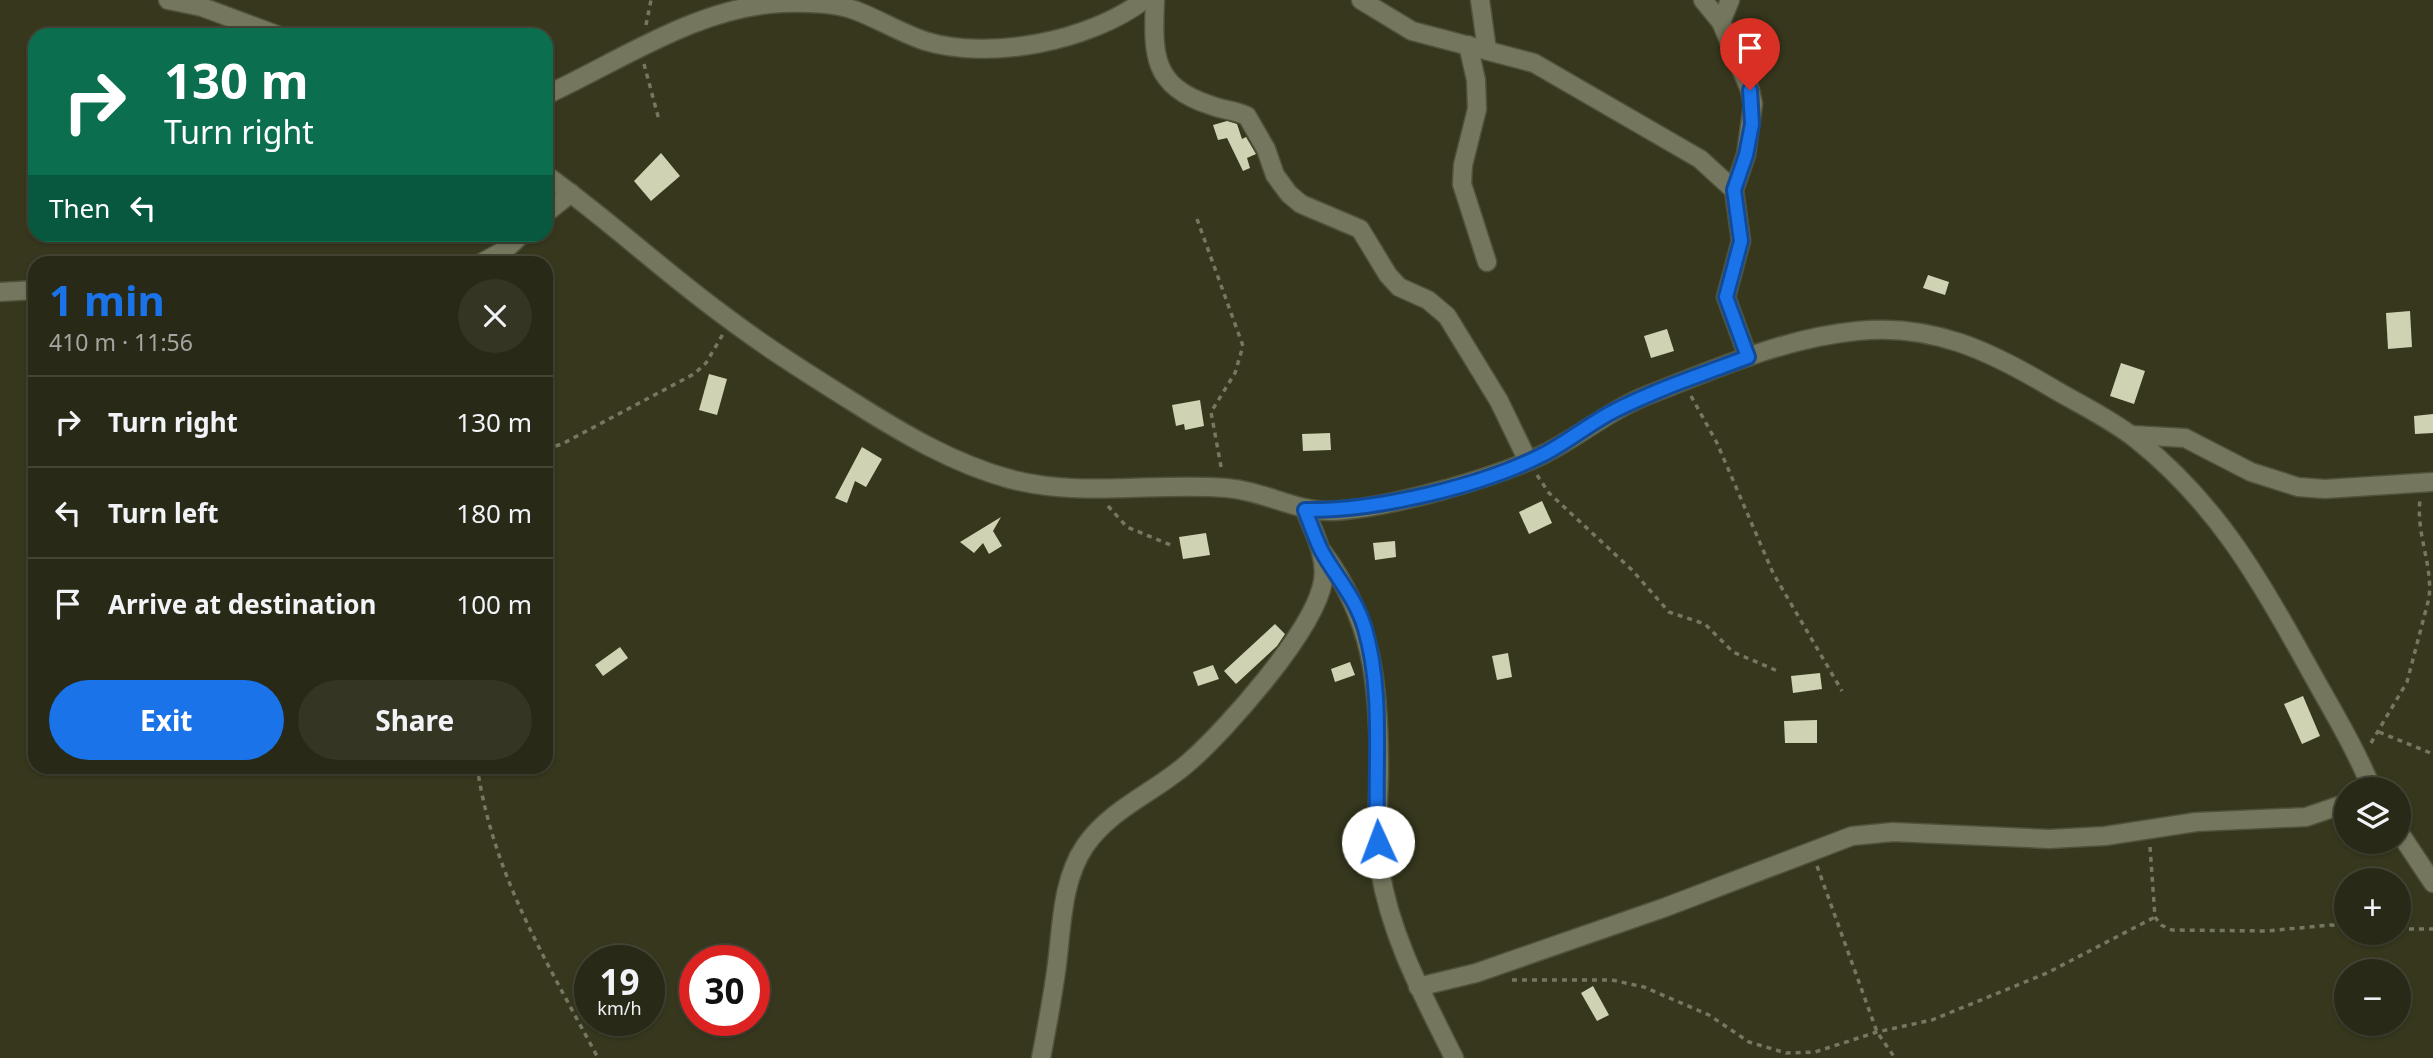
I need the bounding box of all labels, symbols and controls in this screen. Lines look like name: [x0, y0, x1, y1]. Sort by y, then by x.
pin: [1720, 18, 1780, 90]
icon: arrive: [1731, 29, 1769, 67]
text: 130 m: [164, 47, 309, 113]
icon: right: [49, 56, 140, 147]
text: Turn right: [164, 110, 314, 153]
icon: left: [124, 189, 162, 227]
text: Then: [49, 190, 110, 226]
text: 1 min: [49, 271, 165, 328]
button: close: [458, 279, 532, 353]
text: 410 m · 11:56: [49, 326, 193, 358]
icon: right: [49, 403, 87, 441]
text: Turn right: [108, 404, 238, 440]
text: 130 m: [456, 404, 532, 440]
icon: left: [49, 494, 87, 532]
text: Turn left: [108, 495, 219, 531]
text: 180 m: [456, 495, 532, 531]
icon: arrive: [49, 585, 87, 623]
text: Arrive at destination: [108, 586, 377, 622]
text: 100 m: [456, 586, 532, 622]
button: Exit: [49, 680, 284, 760]
button: Share: [298, 680, 532, 760]
map controls: [2334, 777, 2411, 1036]
button: layers: [2334, 777, 2411, 854]
position arrow: [1341, 805, 1415, 879]
button: +: [2334, 868, 2411, 945]
speed limit sign: 30: [679, 945, 770, 1036]
text: 19: [599, 958, 640, 1005]
button: −: [2334, 959, 2411, 1036]
text: km/h: [597, 996, 642, 1020]

